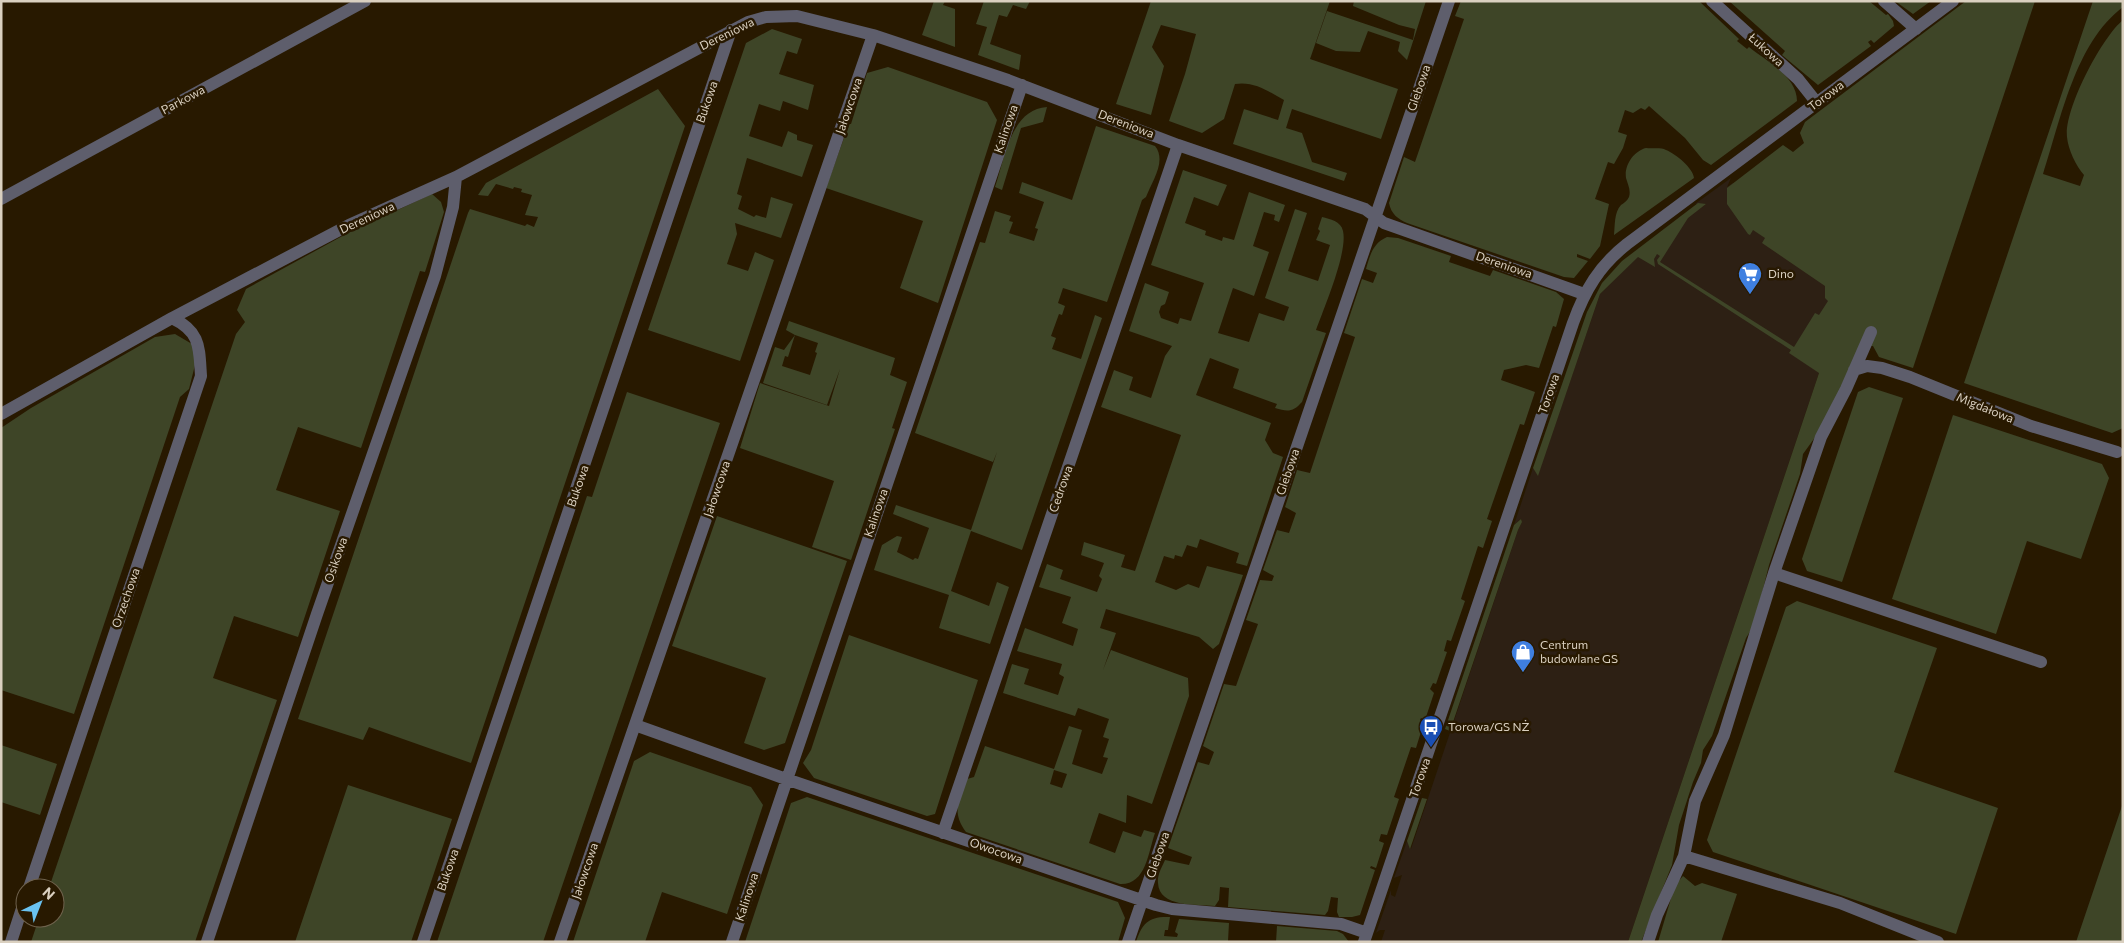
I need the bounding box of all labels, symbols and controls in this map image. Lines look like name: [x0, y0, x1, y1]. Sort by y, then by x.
street label: Dereniowa: [697, 14, 756, 52]
street label: Łukowa: [1745, 29, 1787, 69]
street label: Glebowa: [1404, 63, 1432, 113]
street label: Jałowcowa: [832, 76, 865, 136]
street label: Torowa: [1805, 77, 1846, 113]
street label: Bukowa: [692, 79, 720, 124]
street label: Parkowa: [158, 82, 207, 116]
street label: Kalinowa: [990, 103, 1020, 155]
street label: Dereniowa: [1096, 106, 1156, 140]
street label: Dereniowa: [337, 198, 396, 236]
street label: Dereniowa: [1474, 248, 1534, 280]
supermarket icon: Dino: [1737, 261, 1763, 295]
place label: Dino: [1768, 266, 1794, 280]
street label: Torowa: [1535, 372, 1561, 415]
street label: Migdałowa: [1955, 389, 2016, 425]
street label: Glebowa: [1273, 447, 1301, 497]
street label: Jałowcowa: [700, 459, 733, 519]
street label: Bukowa: [563, 463, 591, 508]
street label: Cedrowa: [1045, 463, 1075, 514]
street label: Kalinowa: [860, 487, 890, 539]
street label: Osikowa: [321, 535, 349, 584]
street label: Orzechowa: [108, 566, 142, 629]
place label: Centrum budowlane GS: [1540, 637, 1618, 665]
shop icon: Centrum budowlane GS: [1510, 639, 1536, 673]
bus stop icon: Torowa/GS NŻ: [1418, 714, 1444, 748]
place label: Torowa/GS NŻ: [1448, 719, 1530, 733]
street label: Torowa: [1406, 756, 1432, 799]
street label: Glebowa: [1143, 830, 1171, 880]
street label: Owocowa: [968, 834, 1025, 866]
street label: Jałowcowa: [568, 841, 601, 901]
street label: Bukowa: [433, 847, 461, 892]
street label: Kalinowa: [732, 871, 760, 923]
north arrow: [15, 878, 65, 928]
text: N: [40, 883, 59, 903]

